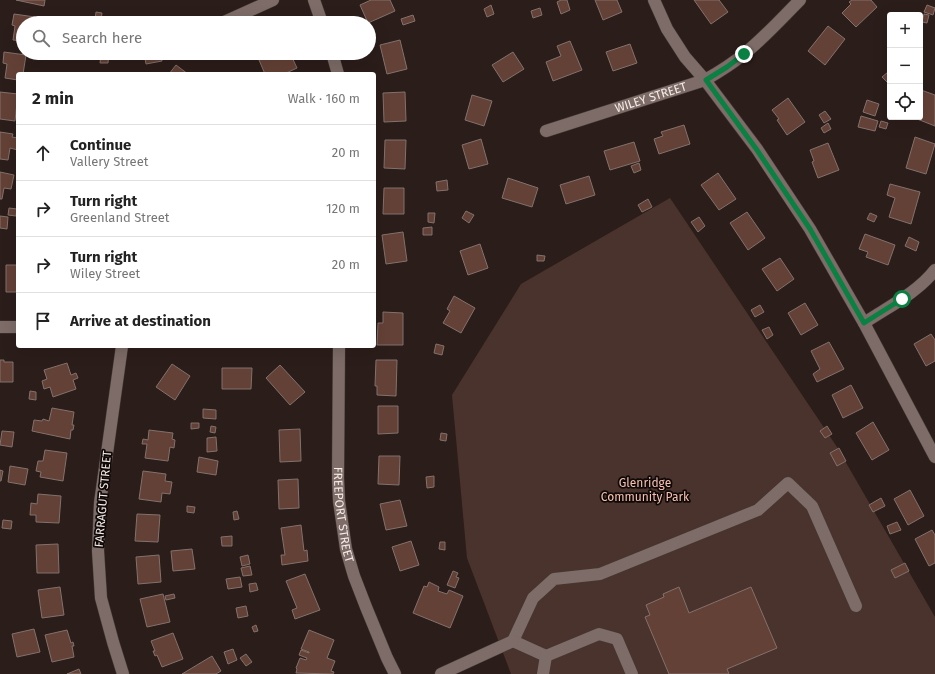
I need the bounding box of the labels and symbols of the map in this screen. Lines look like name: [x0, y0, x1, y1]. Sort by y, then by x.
route end: [735, 45, 753, 63]
street label: WILEY STREET: [613, 79, 689, 115]
route start: [893, 290, 911, 308]
street label: FARRAGUT STREET: [92, 449, 114, 548]
street label: FREEPORT STREET: [331, 467, 357, 565]
park label: Glenridge Community Park: [601, 476, 690, 504]

